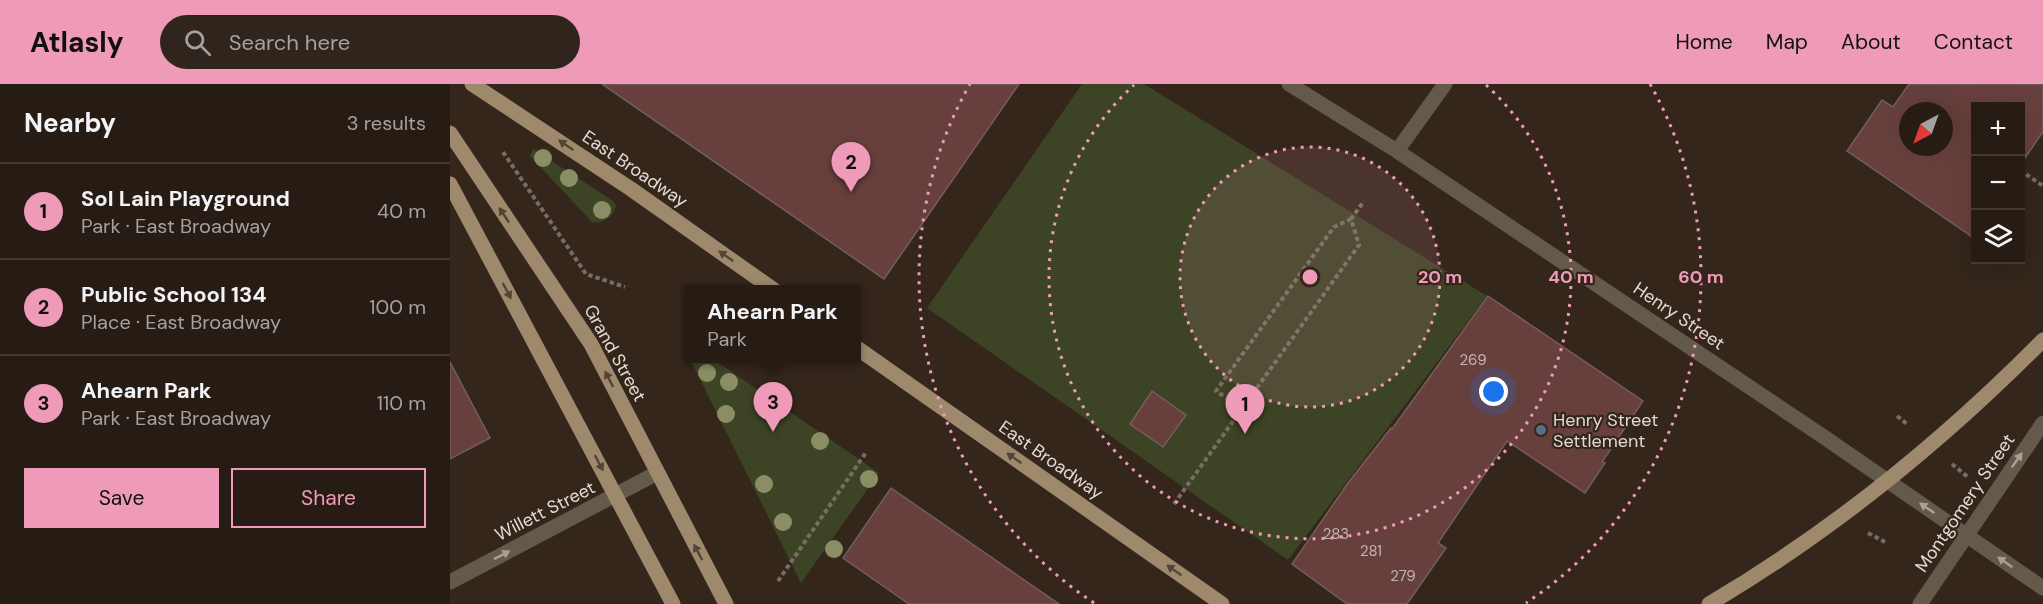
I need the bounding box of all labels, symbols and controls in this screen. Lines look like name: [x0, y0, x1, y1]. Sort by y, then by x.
search box: [160, 15, 580, 69]
text: Atlasly: [30, 24, 124, 61]
icon: search: [181, 26, 214, 59]
text: Search here: [229, 28, 350, 57]
text: Home: [1675, 28, 1733, 56]
text: Map: [1766, 28, 1808, 56]
text: About: [1841, 28, 1901, 56]
text: Contact: [1934, 28, 2013, 56]
north arrow: [1899, 102, 1953, 156]
map controls: [1971, 102, 2025, 264]
button: +: [1971, 102, 2025, 156]
text: Nearby: [24, 106, 116, 140]
text: 3 results: [347, 110, 426, 136]
street label: East Broadway: [578, 125, 692, 213]
one-way arrow: [558, 139, 574, 151]
pin: 2: [832, 142, 870, 192]
button: −: [1971, 156, 2025, 210]
text: Sol Lain Playground: [81, 184, 290, 213]
text: 1: [40, 198, 47, 224]
text: 40 m: [377, 198, 426, 224]
one-way arrow: [498, 207, 510, 223]
button: layers: [1971, 210, 2025, 264]
text: Park · East Broadway: [81, 213, 271, 239]
one-way arrow: [718, 251, 734, 262]
text: 20 m: [1418, 265, 1462, 289]
text: 40 m: [1548, 265, 1594, 289]
text: 60 m: [1678, 265, 1724, 289]
centre of rings: [1300, 267, 1320, 287]
street label: Henry Street: [1629, 277, 1729, 355]
text: Public School 134: [81, 280, 267, 309]
one-way arrow: [502, 282, 512, 299]
popup: [684, 285, 861, 363]
text: 2: [38, 294, 49, 320]
text: 100 m: [369, 294, 426, 320]
text: Ahearn Park: [707, 297, 838, 326]
street label: Grand Street: [578, 300, 652, 406]
text: Place · East Broadway: [81, 309, 281, 335]
text: Park: [707, 326, 747, 352]
house number: 269: [1459, 350, 1487, 370]
one-way arrow: [604, 370, 614, 387]
text: Ahearn Park: [81, 376, 211, 405]
your location: [1479, 377, 1508, 406]
pin: 3: [754, 382, 792, 432]
pin: 1: [1226, 384, 1264, 434]
text: 3: [37, 390, 50, 416]
text: 110 m: [377, 390, 426, 416]
text: Park · East Broadway: [81, 405, 271, 431]
place label: Henry Street Settlement: [1553, 408, 1658, 453]
street label: East Broadway: [994, 415, 1108, 505]
marker: Henry Street Settlement: [1534, 423, 1548, 437]
street label: Montgomery Street: [1910, 429, 2020, 577]
one-way arrow: [1007, 452, 1023, 464]
one-way arrow: [2011, 453, 2023, 469]
one-way arrow: [594, 454, 604, 471]
button: Save: [24, 468, 219, 528]
button: Share: [231, 468, 426, 528]
street label: Willett Street: [491, 475, 599, 547]
one-way arrow: [1919, 502, 1935, 514]
house number: 283: [1323, 524, 1349, 544]
house number: 281: [1360, 541, 1382, 561]
one-way arrow: [694, 543, 704, 561]
one-way arrow: [494, 550, 511, 560]
one-way arrow: [1997, 556, 2013, 567]
one-way arrow: [1167, 564, 1183, 576]
house number: 279: [1390, 566, 1416, 586]

